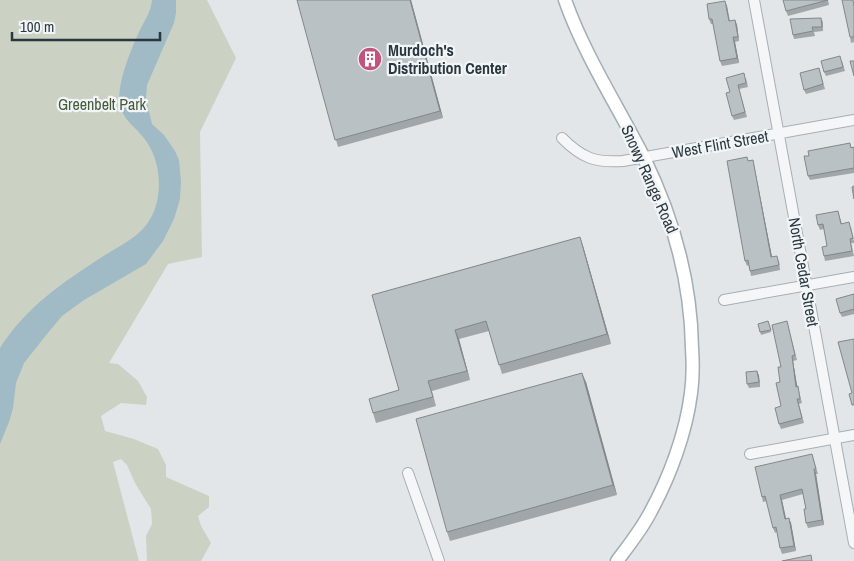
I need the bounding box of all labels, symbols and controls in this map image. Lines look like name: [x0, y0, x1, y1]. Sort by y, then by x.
scale bar: [12, 10, 160, 42]
text: 100 m: [20, 16, 54, 37]
place label: Murdoch's Distribution Center: [388, 39, 508, 79]
building icon: Murdoch's Distribution Center: [357, 46, 383, 72]
park label: Greenbelt Park: [58, 93, 147, 115]
street label: Snowy Range Road: [616, 121, 684, 237]
street label: West Flint Street: [670, 125, 770, 163]
street label: North Cedar Street: [784, 216, 824, 328]

